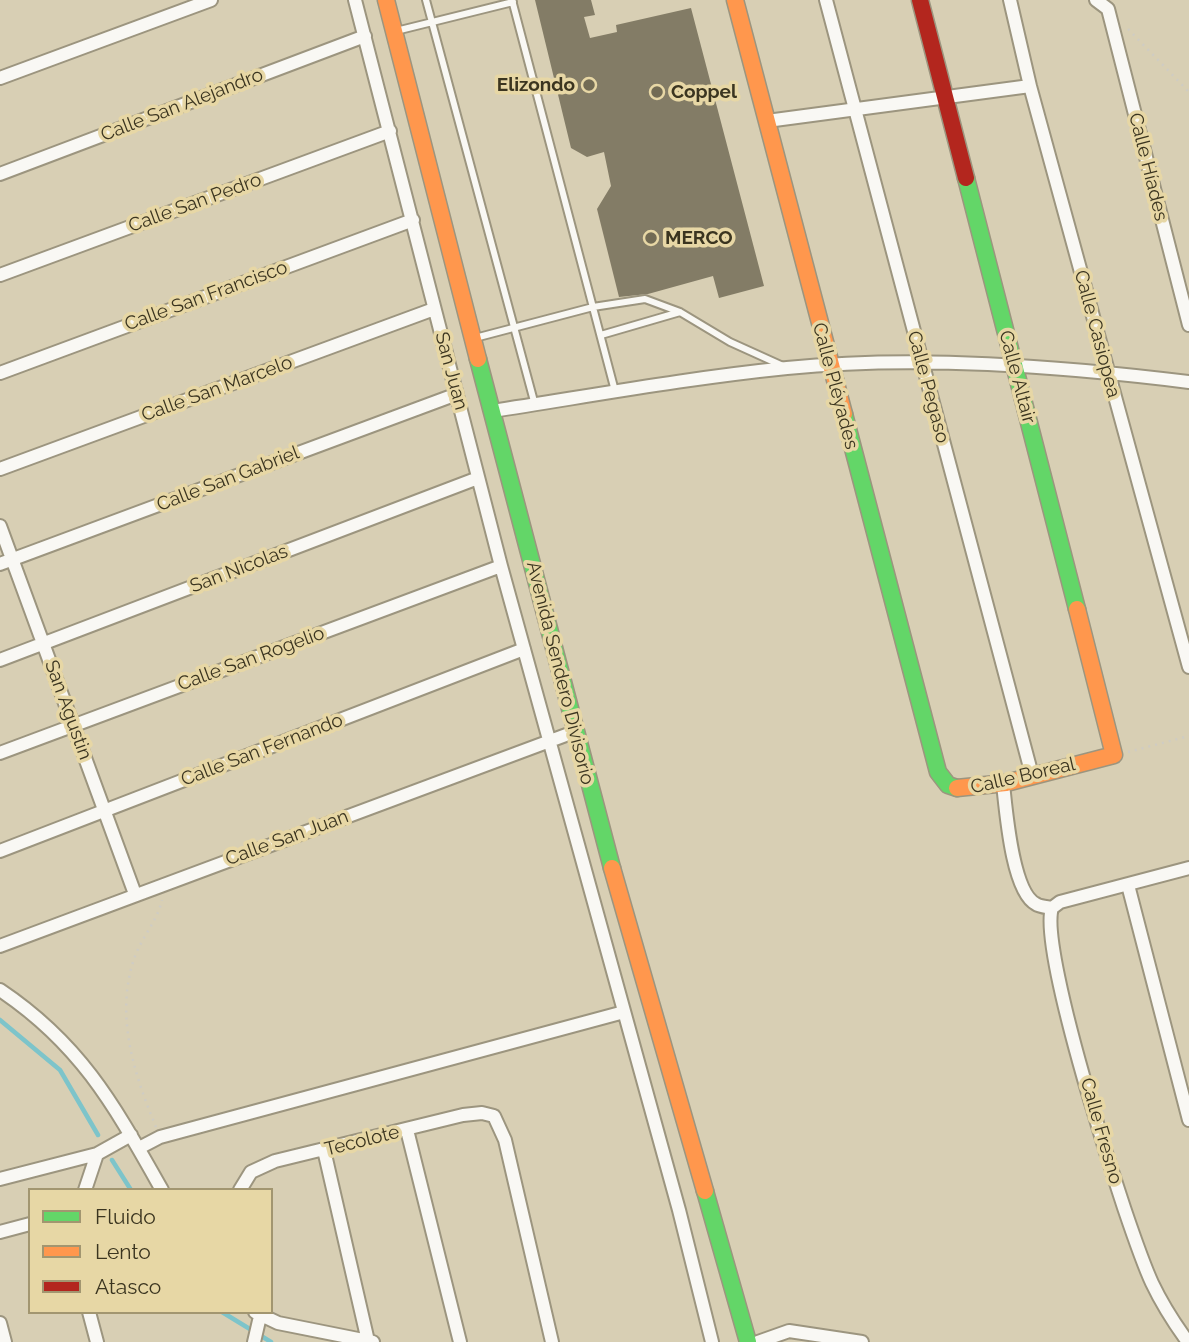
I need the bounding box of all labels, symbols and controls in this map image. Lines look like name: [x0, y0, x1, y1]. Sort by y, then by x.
street label: Calle San Alejandro: [98, 64, 266, 146]
place label: Elizondo: [497, 74, 575, 96]
marker: Elizondo: [581, 77, 597, 93]
place label: Coppel: [671, 81, 737, 103]
marker: Coppel: [649, 84, 665, 100]
street label: Calle Híades: [1124, 111, 1172, 223]
street label: Calle San Pedro: [125, 168, 265, 238]
place label: MERCO: [665, 227, 733, 249]
marker: MERCO: [643, 230, 659, 246]
street label: Calle San Francisco: [122, 256, 290, 336]
street label: Calle Casiopea: [1069, 268, 1125, 400]
street label: Calle Pléyades: [807, 320, 863, 452]
street label: Calle Pegaso: [902, 328, 954, 446]
street label: Calle Altair: [994, 328, 1040, 426]
street label: San Juan: [430, 330, 472, 412]
street label: Calle San Marcelo: [138, 351, 296, 427]
street label: Calle San Gabriel: [154, 441, 302, 517]
street label: San Nicolas: [187, 540, 291, 598]
street label: Avenida Sendero Divisorio: [521, 559, 599, 787]
street label: Calle San Rogelio: [175, 622, 327, 696]
street label: San Agustin: [39, 657, 97, 763]
street label: Calle San Fernando: [178, 709, 346, 791]
street label: Calle Boreal: [968, 753, 1078, 799]
street label: Calle San Juan: [222, 805, 352, 871]
street label: Calle Fresno: [1075, 1075, 1127, 1187]
street label: Tecolote: [322, 1121, 402, 1161]
legend: [28, 1188, 273, 1314]
text: Fluido: [95, 1204, 156, 1229]
text: Lento: [95, 1239, 151, 1264]
text: Atasco: [95, 1274, 161, 1299]

